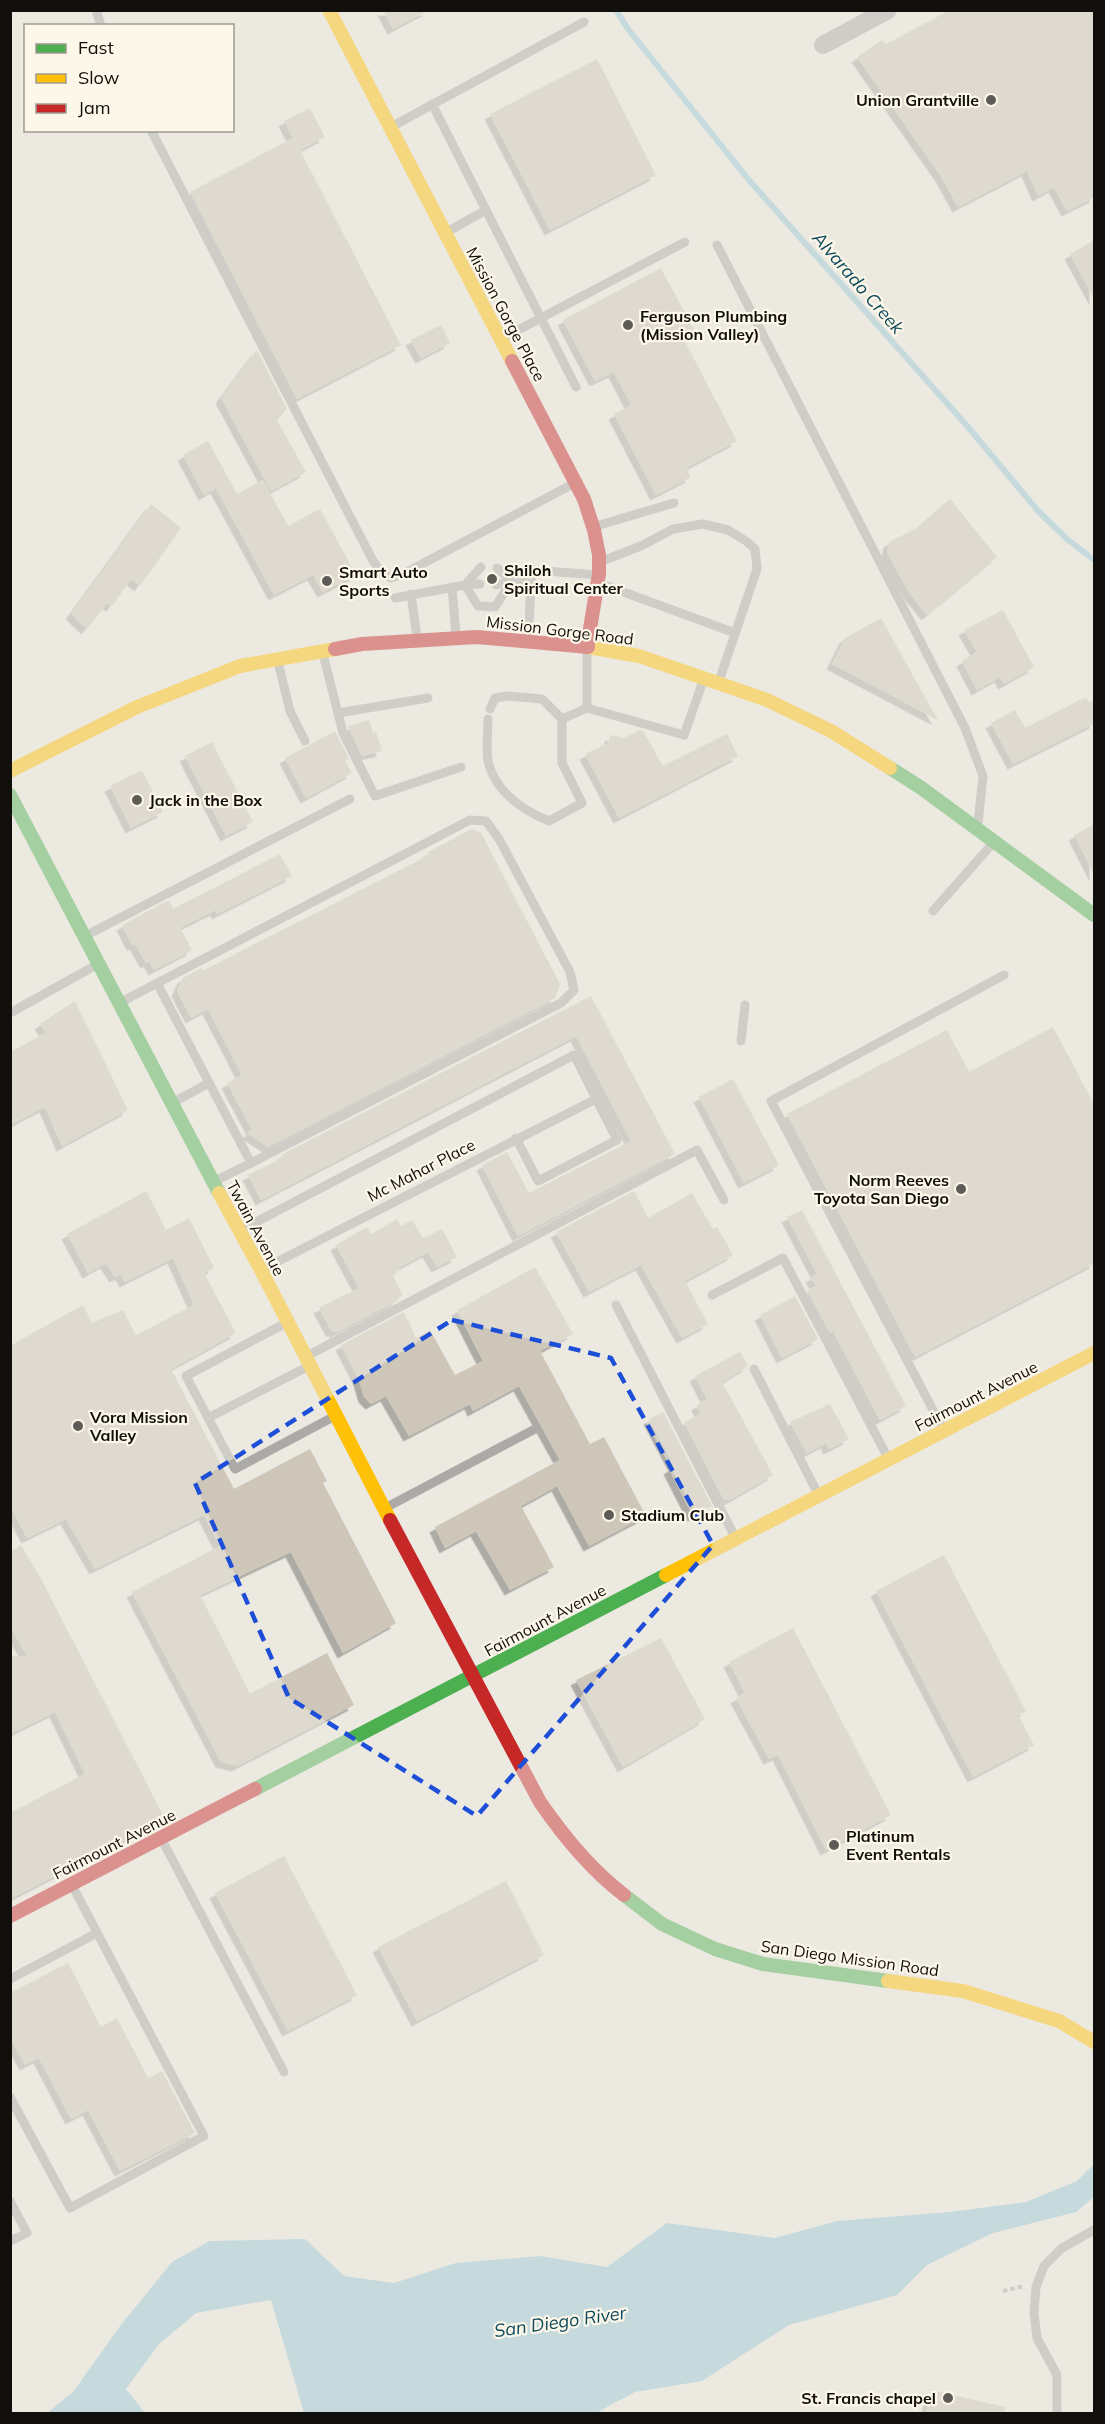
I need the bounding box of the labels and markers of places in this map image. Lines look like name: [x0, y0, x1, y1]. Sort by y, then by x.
place label: Union Grantville: [856, 90, 979, 110]
marker: Union Grantville: [984, 93, 998, 107]
place label: Ferguson Plumbing (Mission Valley): [640, 306, 787, 344]
marker: Ferguson Plumbing (Mission Valley): [621, 318, 635, 332]
place label: Shiloh Spiritual Center: [504, 560, 624, 598]
place label: Smart Auto Sports: [339, 562, 428, 600]
marker: Shiloh Spiritual Center: [485, 572, 499, 586]
marker: Smart Auto Sports: [320, 574, 334, 588]
place label: Jack in the Box: [149, 790, 262, 810]
marker: Jack in the Box: [130, 793, 144, 807]
place label: Norm Reeves Toyota San Diego: [814, 1170, 949, 1208]
marker: Norm Reeves Toyota San Diego: [954, 1182, 968, 1196]
place label: Vora Mission Valley: [89, 1407, 188, 1445]
marker: Vora Mission Valley: [71, 1419, 85, 1433]
place label: Stadium Club: [621, 1505, 724, 1525]
marker: Stadium Club: [602, 1508, 616, 1522]
place label: Platinum Event Rentals: [846, 1826, 950, 1864]
marker: Platinum Event Rentals: [827, 1838, 841, 1852]
place label: St. Francis chapel: [801, 2388, 936, 2408]
marker: St. Francis chapel: [941, 2391, 955, 2405]

